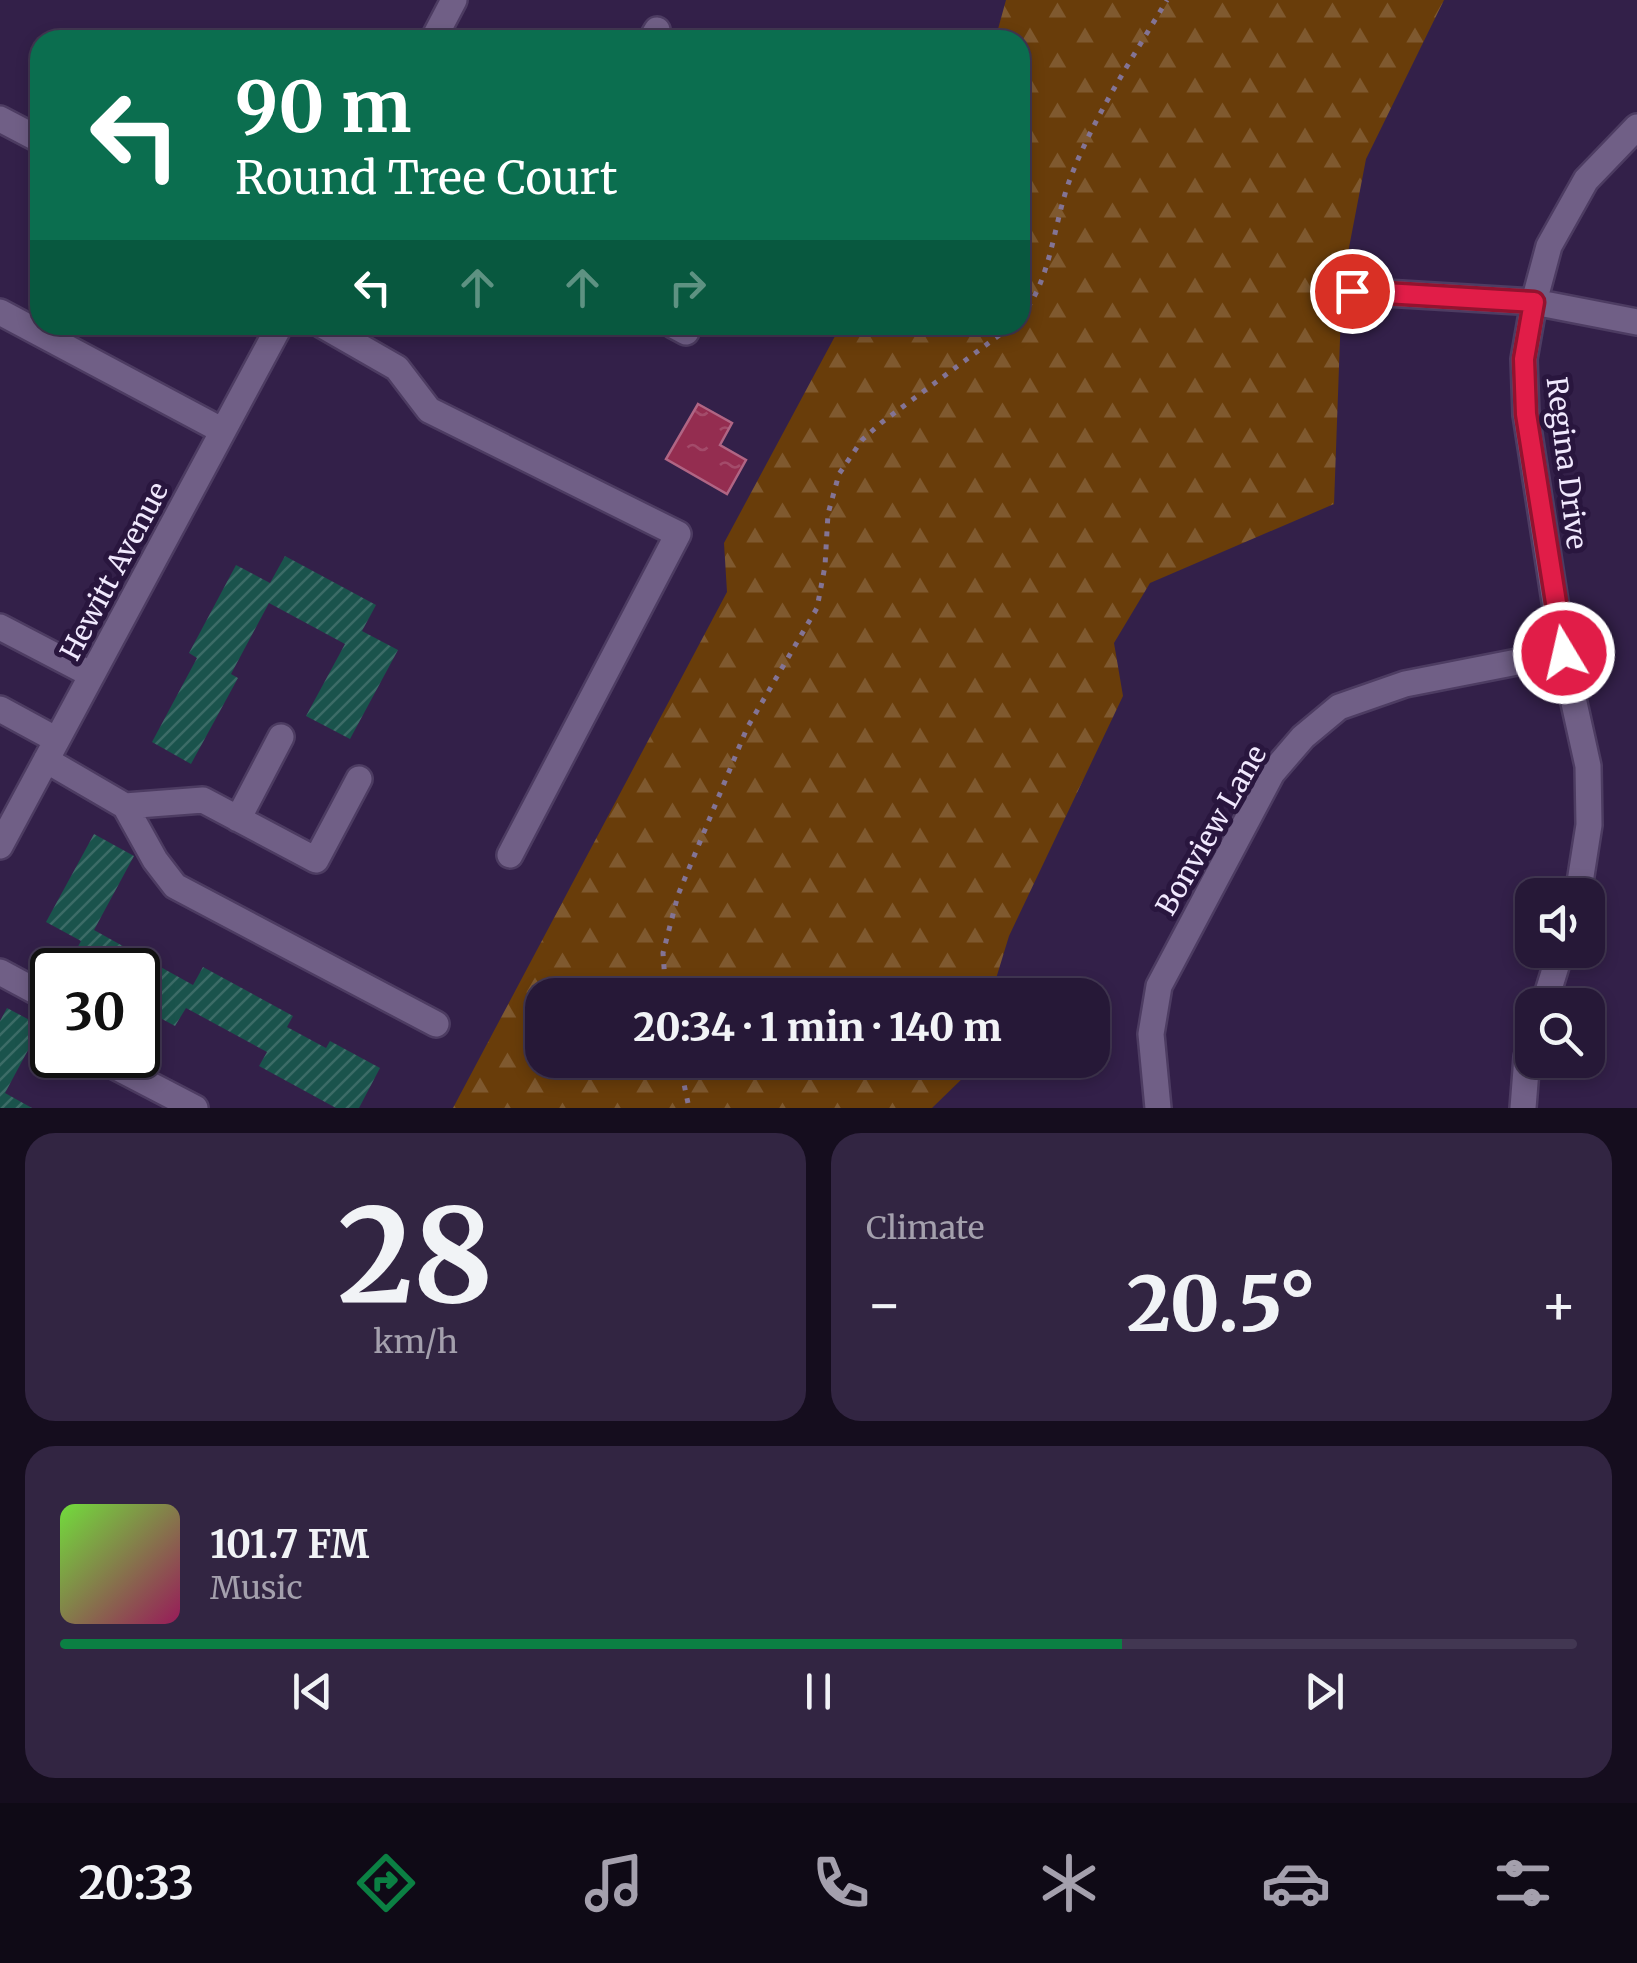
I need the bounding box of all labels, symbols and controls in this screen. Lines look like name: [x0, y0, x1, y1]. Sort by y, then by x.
text: 90 m: [235, 63, 412, 151]
icon: left: [70, 70, 200, 200]
text: Round Tree Court: [235, 150, 617, 206]
pin: [1310, 249, 1395, 334]
icon: left: [345, 260, 400, 315]
icon: ahead: [450, 260, 505, 315]
icon: ahead: [555, 260, 610, 315]
icon: right: [660, 260, 715, 315]
icon: arrive: [1325, 264, 1380, 319]
street label: Regina Drive: [1539, 375, 1595, 551]
street label: Hewitt Avenue: [52, 476, 176, 666]
position arrow: [1512, 601, 1616, 705]
street label: Bonview Lane: [1148, 739, 1274, 921]
map controls: [1515, 878, 1605, 1078]
button: sound: [1515, 878, 1605, 968]
speed limit sign: 30: [30, 948, 160, 1078]
button: search: [1515, 988, 1605, 1078]
text: 20:34 · 1 min · 140 m: [633, 1004, 1002, 1051]
text: 28: [337, 1175, 494, 1338]
text: Climate: [866, 1208, 984, 1248]
text: 20.5°: [1127, 1257, 1316, 1351]
text: −: [866, 1270, 903, 1339]
text: +: [1540, 1270, 1577, 1339]
text: km/h: [373, 1322, 458, 1362]
text: 101.7 FM: [210, 1521, 369, 1568]
text: Music: [210, 1568, 303, 1608]
icon: previous: [285, 1664, 340, 1719]
icon: pause: [791, 1664, 846, 1719]
icon: next: [1297, 1664, 1352, 1719]
icon: directions: [351, 1848, 421, 1918]
icon: music: [579, 1848, 649, 1918]
icon: phone: [806, 1848, 876, 1918]
icon: climate: [1034, 1848, 1104, 1918]
icon: car: [1261, 1848, 1331, 1918]
icon: filters: [1488, 1848, 1558, 1918]
text: 20:33: [79, 1855, 194, 1911]

